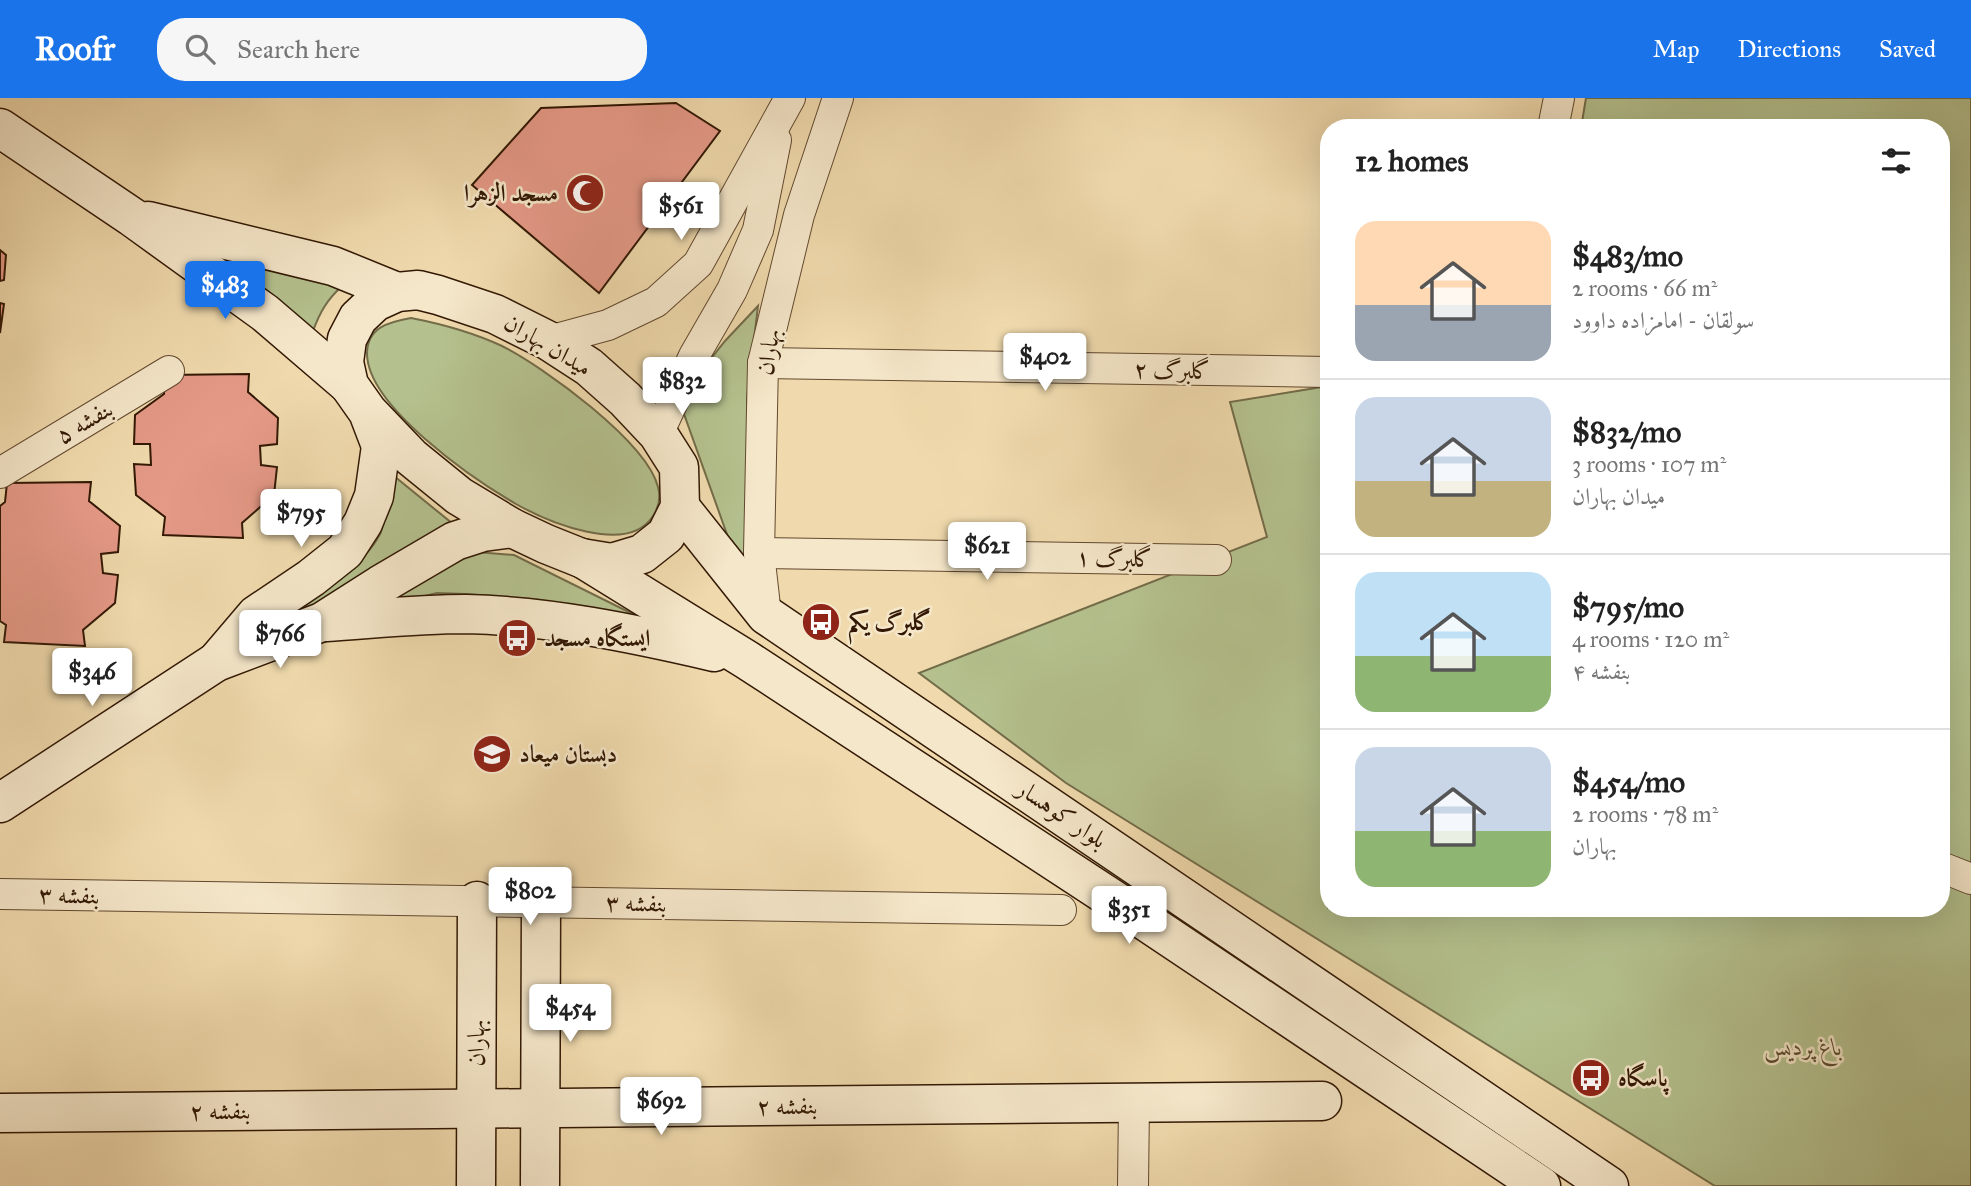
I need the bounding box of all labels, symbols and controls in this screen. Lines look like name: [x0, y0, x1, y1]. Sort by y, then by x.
search box: [157, 18, 647, 81]
text: Roofr: [35, 29, 115, 69]
icon: search: [181, 30, 219, 68]
text: Search here: [237, 33, 360, 65]
text: Map: [1653, 34, 1700, 64]
text: Directions: [1738, 34, 1841, 64]
text: Saved: [1879, 34, 1936, 64]
icon: filters: [1877, 142, 1915, 180]
text: 12 homes: [1355, 143, 1468, 179]
mosque icon: مسجد الزهرا: [564, 172, 606, 214]
place label: مسجد الزهرا: [464, 178, 558, 208]
pin: $561: [640, 183, 722, 242]
text: $561: [658, 191, 704, 219]
text: $483/mo: [1572, 238, 1683, 274]
icon: home: [1411, 249, 1495, 333]
pin: $483: [184, 262, 266, 321]
text: $483: [201, 270, 249, 298]
text: 2 rooms · 66 m²: [1572, 274, 1717, 302]
text: سولقان - امامزاده داوود: [1572, 306, 1754, 334]
street label: میدان بهاران: [499, 307, 597, 383]
street label: بهاران: [750, 327, 786, 377]
pin: $402: [1004, 334, 1086, 393]
text: $402: [1019, 342, 1071, 370]
street label: گلبرگ ۲: [1134, 354, 1210, 386]
pin: $832: [641, 358, 723, 417]
text: $832: [659, 366, 705, 394]
street label: بنفشه ۵: [50, 393, 118, 451]
text: $832/mo: [1572, 414, 1681, 450]
icon: home: [1411, 425, 1495, 509]
text: 3 rooms · 107 m²: [1572, 450, 1726, 478]
text: میدان بهاران: [1572, 482, 1665, 510]
pin: $795: [260, 490, 342, 549]
text: $795: [276, 498, 326, 526]
pin: $621: [946, 522, 1028, 582]
text: $621: [964, 531, 1010, 559]
street label: گلبرگ ۱: [1076, 542, 1152, 574]
text: $795/mo: [1572, 589, 1684, 625]
icon: home: [1411, 600, 1495, 684]
bus stop icon: گلبرگ یکم: [800, 601, 842, 643]
place label: گلبرگ یکم: [848, 607, 932, 645]
pin: $766: [239, 610, 321, 670]
bus stop icon: ایستگاه مسجد: [496, 617, 538, 659]
text: $766: [255, 619, 305, 647]
place label: ایستگاه مسجد: [544, 622, 650, 653]
text: 4 rooms · 120 m²: [1572, 625, 1729, 653]
pin: $346: [51, 648, 133, 708]
text: $346: [68, 657, 116, 685]
text: بنفشه ۴: [1572, 657, 1630, 685]
school or university icon: دبستان میعاد: [471, 733, 513, 775]
place label: دبستان میعاد: [519, 739, 617, 769]
text: $454/mo: [1572, 764, 1685, 800]
street label: بلوار کوهسار: [1010, 772, 1113, 855]
icon: home: [1411, 775, 1495, 859]
text: 2 rooms · 78 m²: [1572, 800, 1718, 828]
text: بهاران: [1572, 832, 1617, 860]
pin: $802: [489, 868, 571, 927]
text: $802: [505, 876, 555, 904]
street label: بنفشه ۳: [38, 879, 100, 911]
pin: $351: [1088, 886, 1170, 946]
street label: بنفشه ۳: [605, 887, 667, 919]
text: $351: [1108, 895, 1150, 923]
pin: $454: [529, 984, 611, 1044]
text: $454: [545, 993, 595, 1021]
street label: بهاران: [461, 1020, 491, 1066]
park label: باغ پردیس: [1764, 1032, 1843, 1067]
bus stop icon: پاسگاه: [1570, 1057, 1612, 1099]
place label: پاسگاه: [1618, 1062, 1669, 1096]
pin: $692: [620, 1077, 702, 1137]
text: $692: [636, 1086, 686, 1114]
street label: بنفشه ۲: [756, 1090, 818, 1122]
street label: بنفشه ۲: [189, 1095, 251, 1127]

